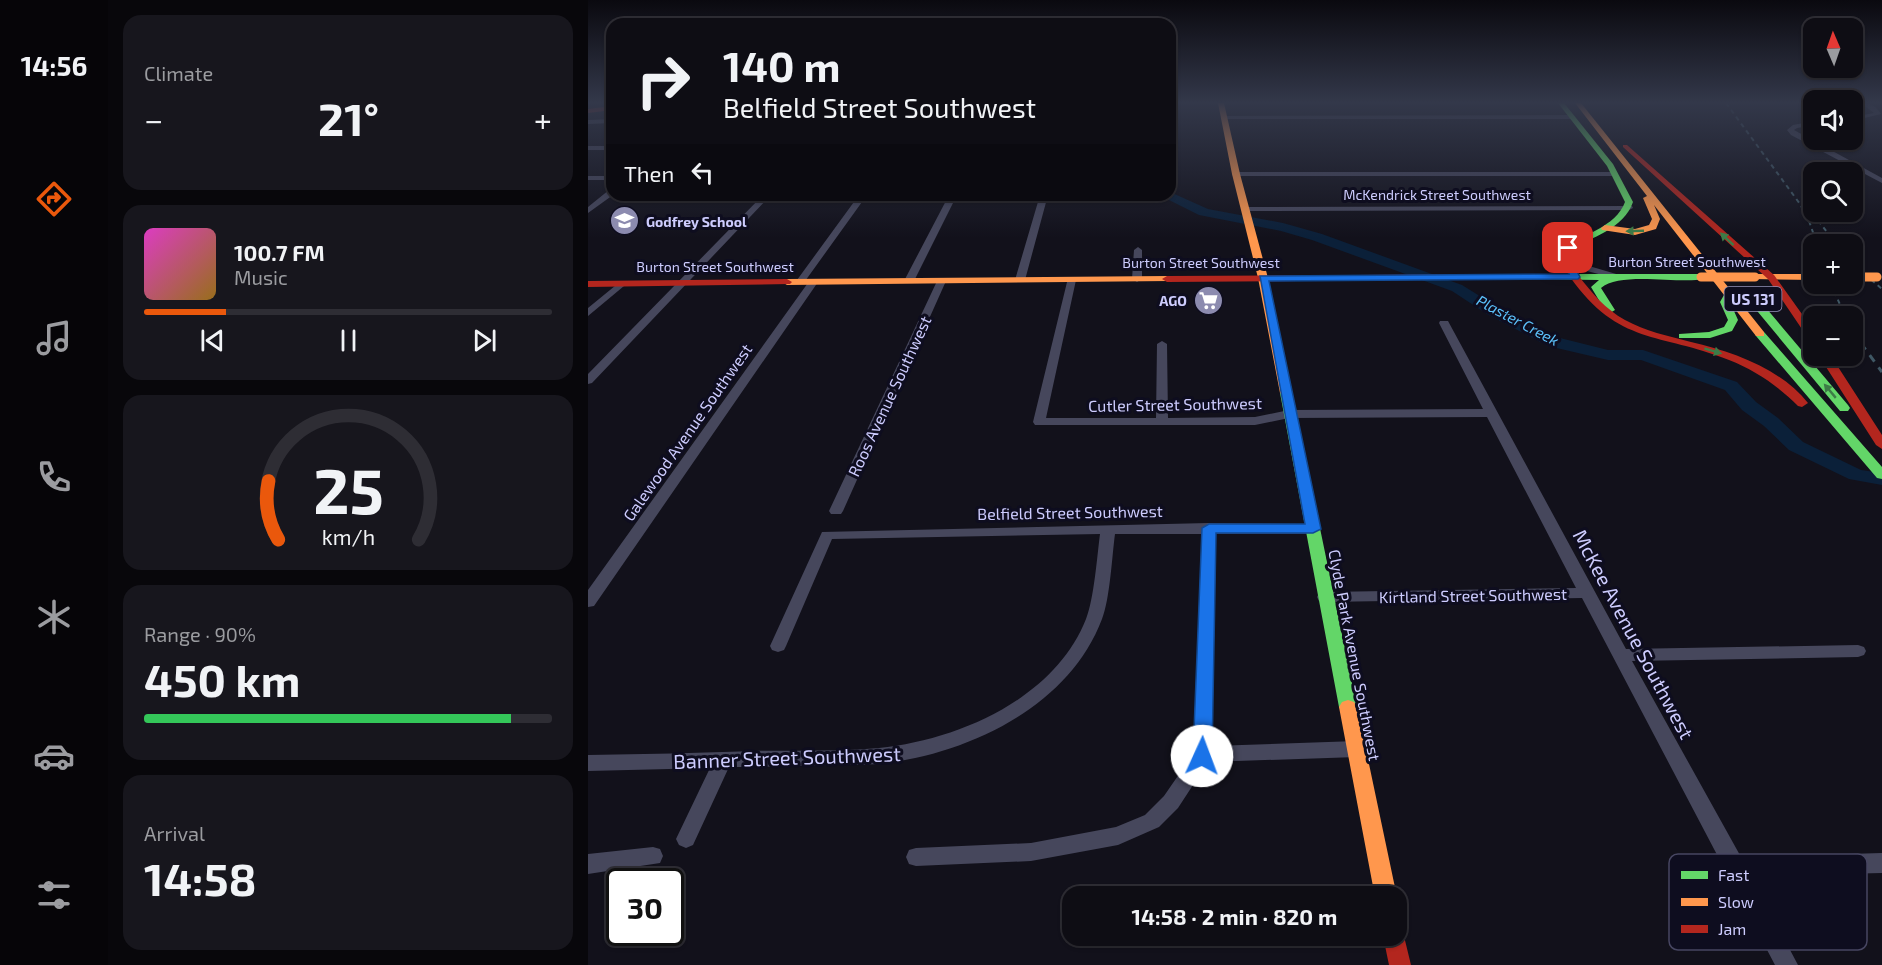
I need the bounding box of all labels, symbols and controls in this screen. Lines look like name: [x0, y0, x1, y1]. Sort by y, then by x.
north arrow: [1803, 18, 1863, 78]
map controls: [1803, 18, 1863, 366]
text: 140 m: [723, 40, 840, 90]
icon: right: [624, 42, 702, 120]
text: 14:56: [21, 49, 87, 81]
text: Climate: [144, 61, 213, 85]
button: sound: [1803, 90, 1863, 150]
text: 21°: [318, 91, 379, 145]
text: Belfield Street Southwest: [723, 91, 1036, 123]
text: −: [144, 99, 163, 139]
text: +: [534, 99, 552, 139]
icon: left: [686, 156, 719, 189]
text: Then: [624, 160, 674, 186]
button: search: [1803, 162, 1863, 222]
icon: directions: [33, 178, 75, 220]
street label: McKendrick Street Southwest: [1343, 186, 1531, 203]
school or university icon: Godfrey School: [609, 205, 641, 237]
place label: Godfrey School: [646, 213, 747, 230]
pin: [1542, 222, 1593, 273]
one-way arrow: [1625, 227, 1644, 236]
icon: arrive: [1551, 231, 1584, 264]
one-way arrow: [1720, 233, 1735, 246]
button: +: [1803, 234, 1863, 294]
text: 100.7 FM: [234, 239, 325, 265]
street label: Burton Street Southwest: [1608, 253, 1766, 270]
street label: Burton Street Southwest: [1122, 254, 1280, 271]
street label: Burton Street Southwest: [636, 258, 794, 275]
text: Music: [234, 265, 288, 289]
supermarket icon: AGO: [1192, 284, 1224, 316]
road number: US 131: [1724, 287, 1782, 311]
water label: Plaster Creek: [1474, 291, 1562, 349]
place label: AGO: [1159, 292, 1187, 309]
button: −: [1803, 306, 1863, 366]
street label: Roos Avenue Southwest: [843, 313, 935, 479]
icon: music: [33, 317, 75, 359]
icon: previous: [196, 324, 229, 357]
icon: pause: [332, 324, 365, 357]
icon: next: [468, 324, 501, 357]
street label: Galewood Avenue Southwest: [619, 340, 755, 524]
one-way arrow: [1704, 347, 1722, 356]
one-way arrow: [1823, 383, 1836, 399]
street label: Cutler Street Southwest: [1088, 393, 1262, 415]
text: 25: [313, 452, 383, 527]
icon: phone: [33, 456, 75, 498]
street label: Belfield Street Southwest: [977, 501, 1163, 523]
text: km/h: [321, 524, 375, 549]
street label: McKee Avenue Southwest: [1568, 525, 1700, 743]
street label: Clyde Park Avenue Southwest: [1325, 548, 1385, 762]
street label: Kirtland Street Southwest: [1379, 584, 1567, 606]
icon: climate: [33, 596, 75, 638]
text: Range · 90%: [144, 622, 256, 646]
text: 450 km: [144, 652, 300, 706]
position arrow: [1170, 724, 1234, 788]
icon: car: [33, 735, 75, 777]
street label: Banner Street Southwest: [673, 741, 902, 773]
text: Arrival: [144, 821, 205, 845]
text: 14:58: [144, 851, 257, 905]
legend: [1669, 854, 1867, 950]
text: Fast: [1718, 865, 1749, 884]
speed limit sign: 30: [606, 868, 684, 946]
icon: filters: [33, 874, 75, 916]
text: Slow: [1718, 892, 1754, 911]
text: 14:58 · 2 min · 820 m: [1132, 903, 1337, 929]
text: Jam: [1718, 919, 1746, 938]

